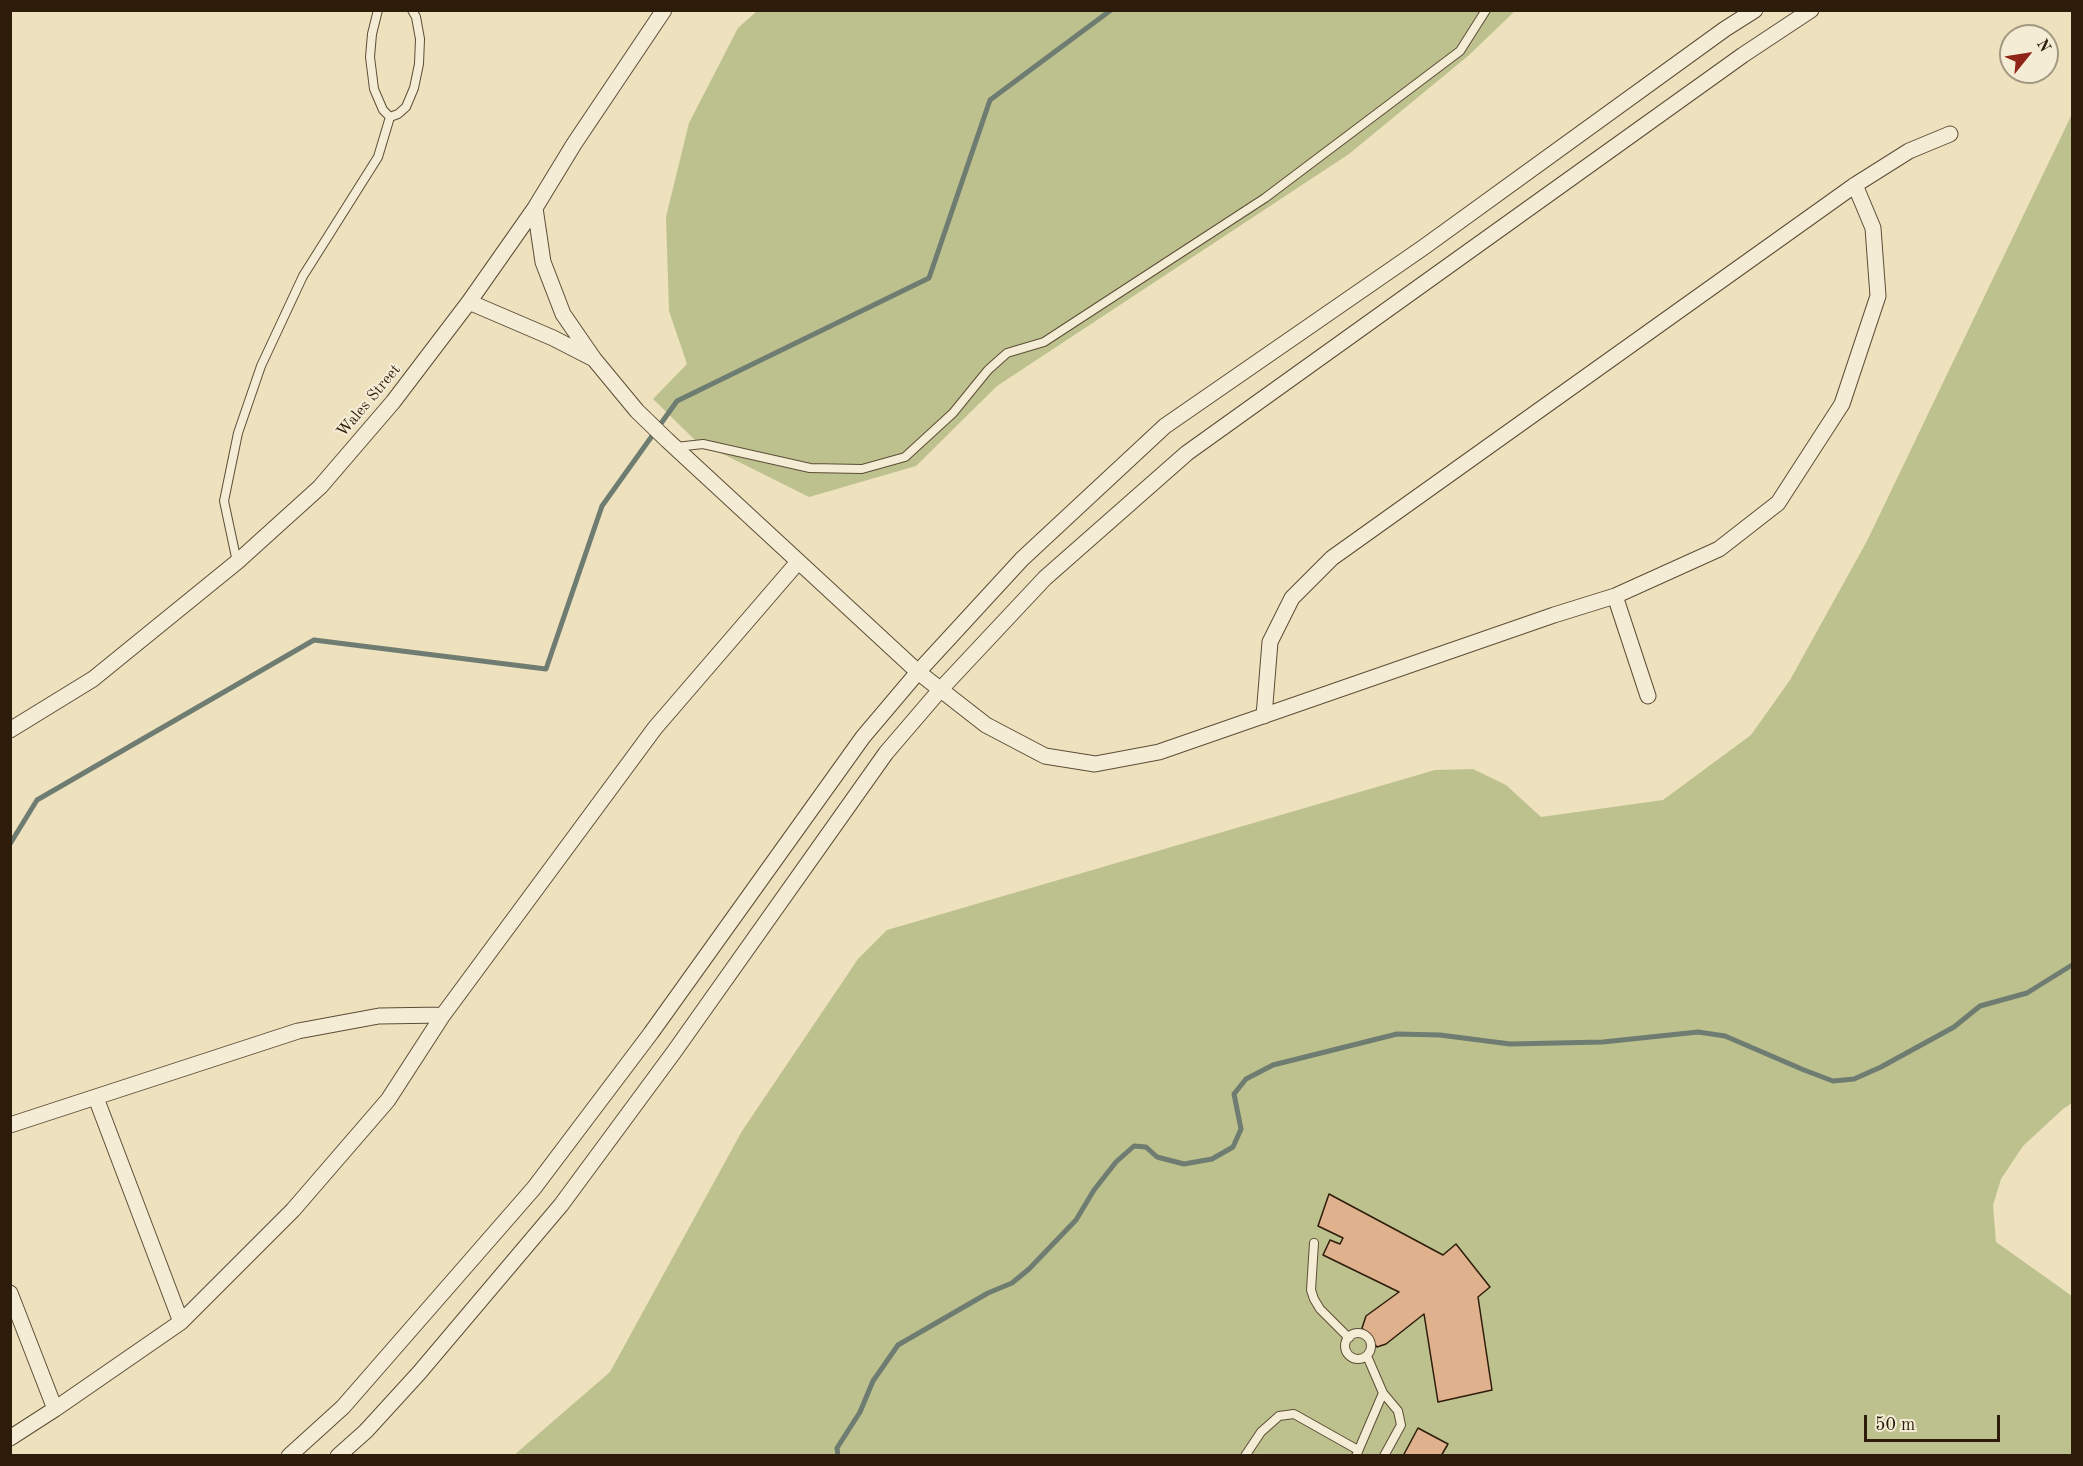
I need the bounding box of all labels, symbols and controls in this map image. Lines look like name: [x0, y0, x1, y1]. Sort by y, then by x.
north arrow: [1999, 24, 2059, 84]
text: N: [2033, 37, 2053, 55]
street label: Wales Street: [333, 361, 405, 441]
scale bar: [1867, 1403, 2004, 1441]
text: 50 m: [1875, 1416, 1915, 1434]

